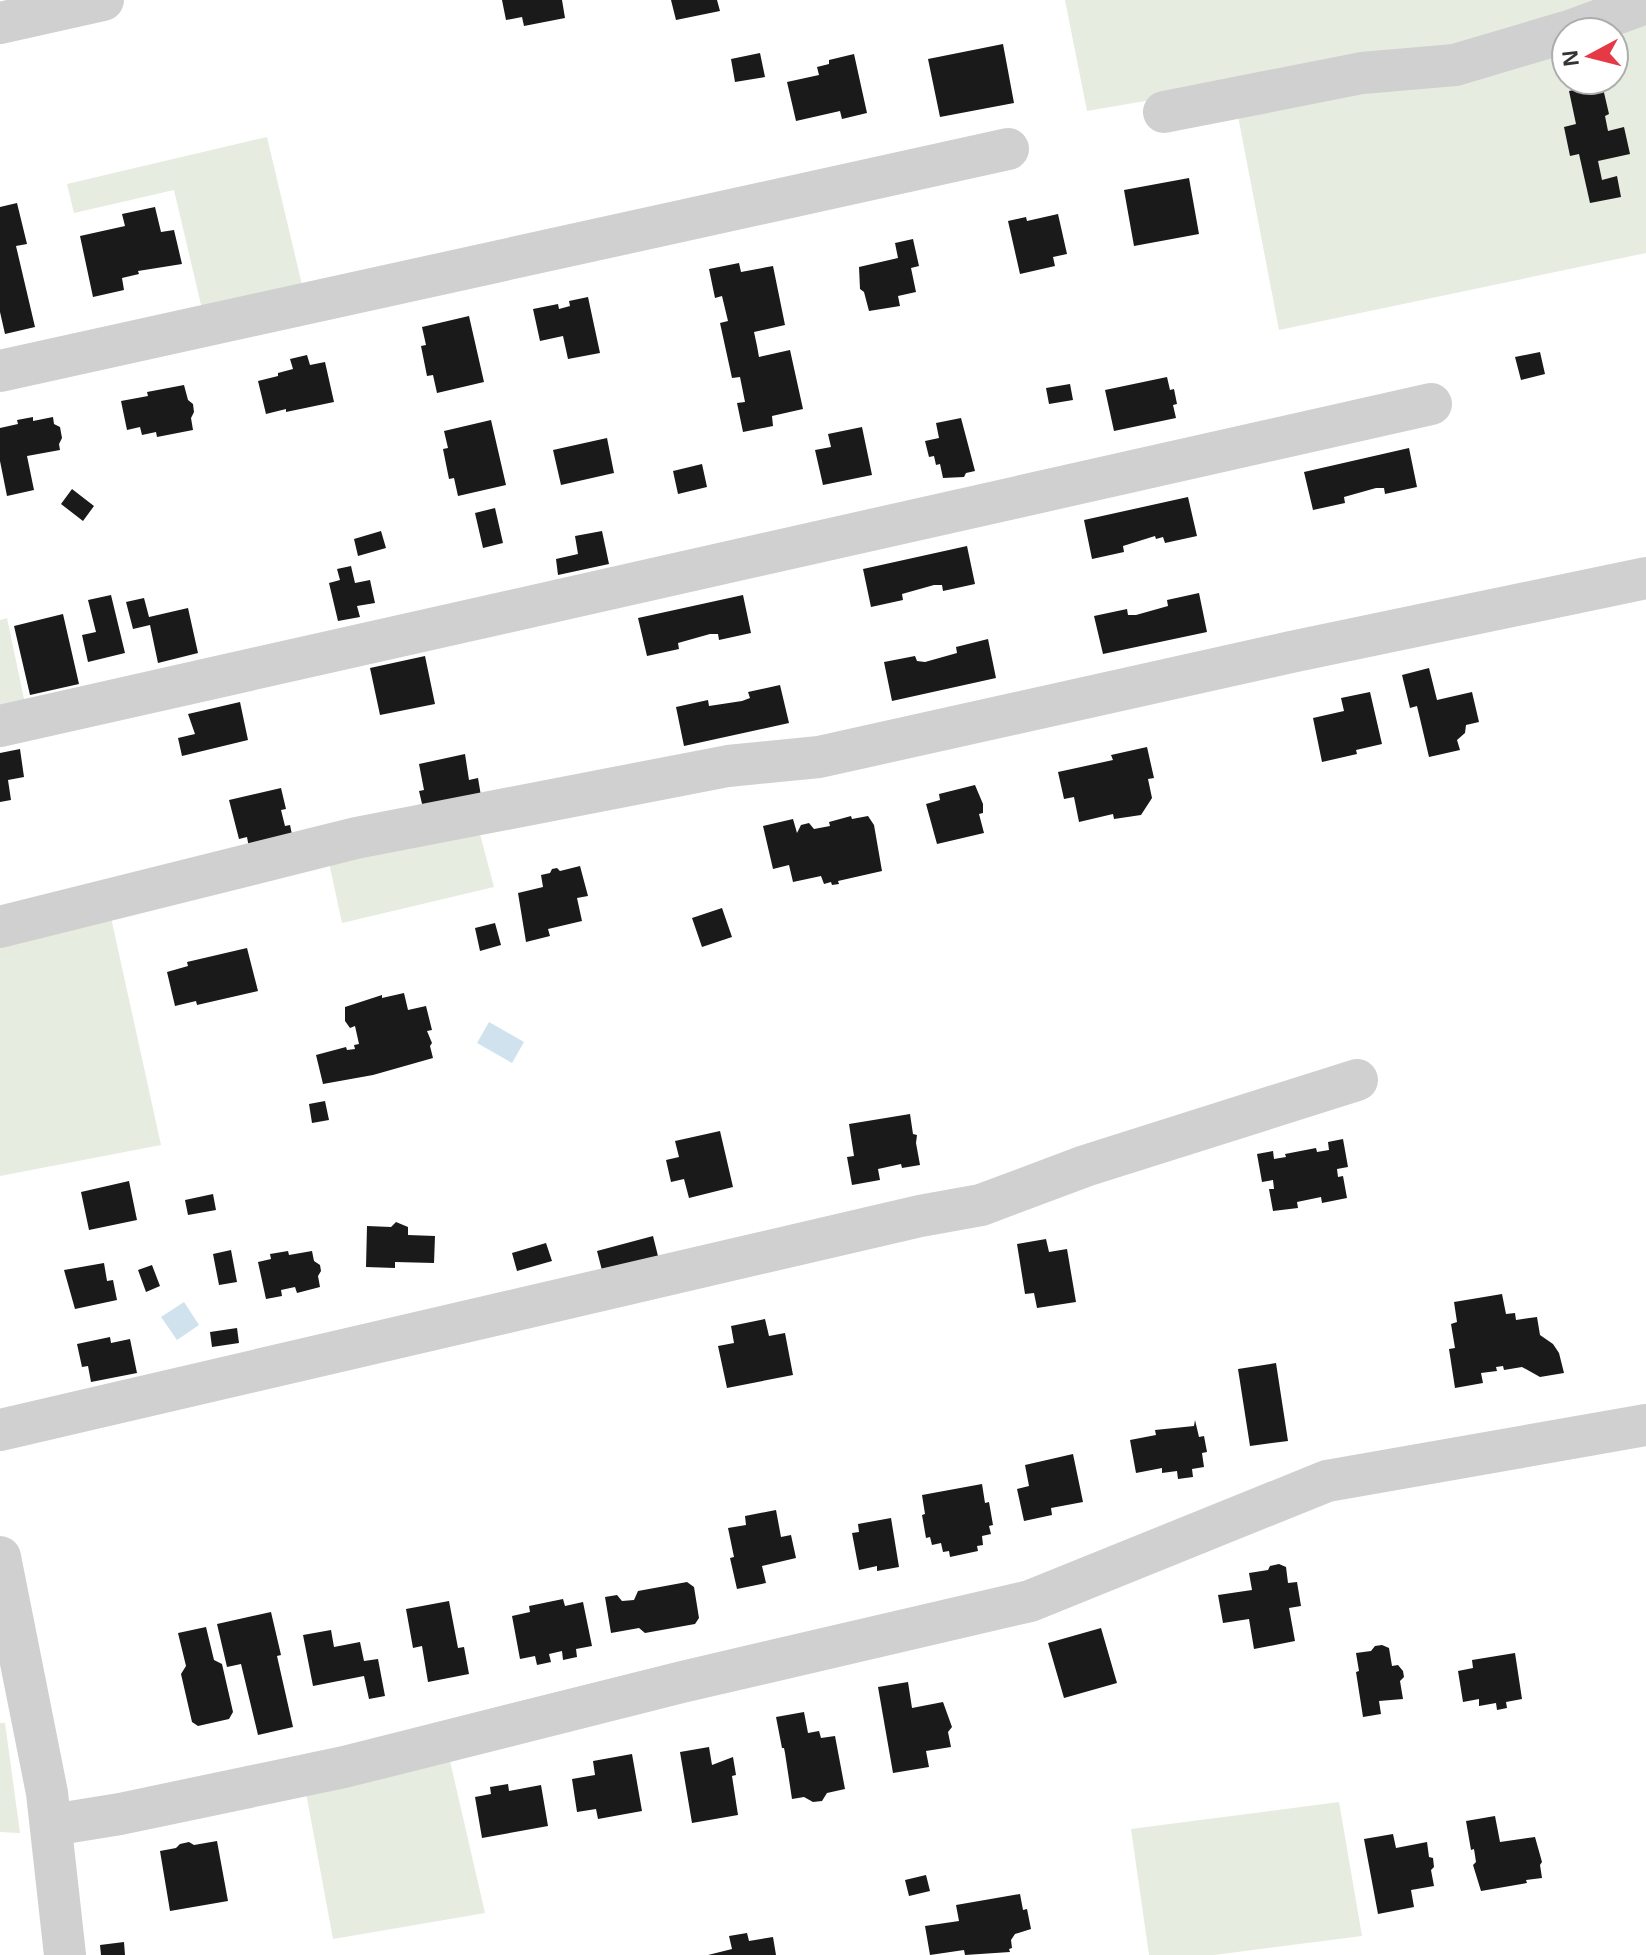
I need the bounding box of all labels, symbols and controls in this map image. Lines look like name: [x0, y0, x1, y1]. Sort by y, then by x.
north arrow: [1550, 16, 1630, 96]
text: N: [1557, 49, 1584, 68]

